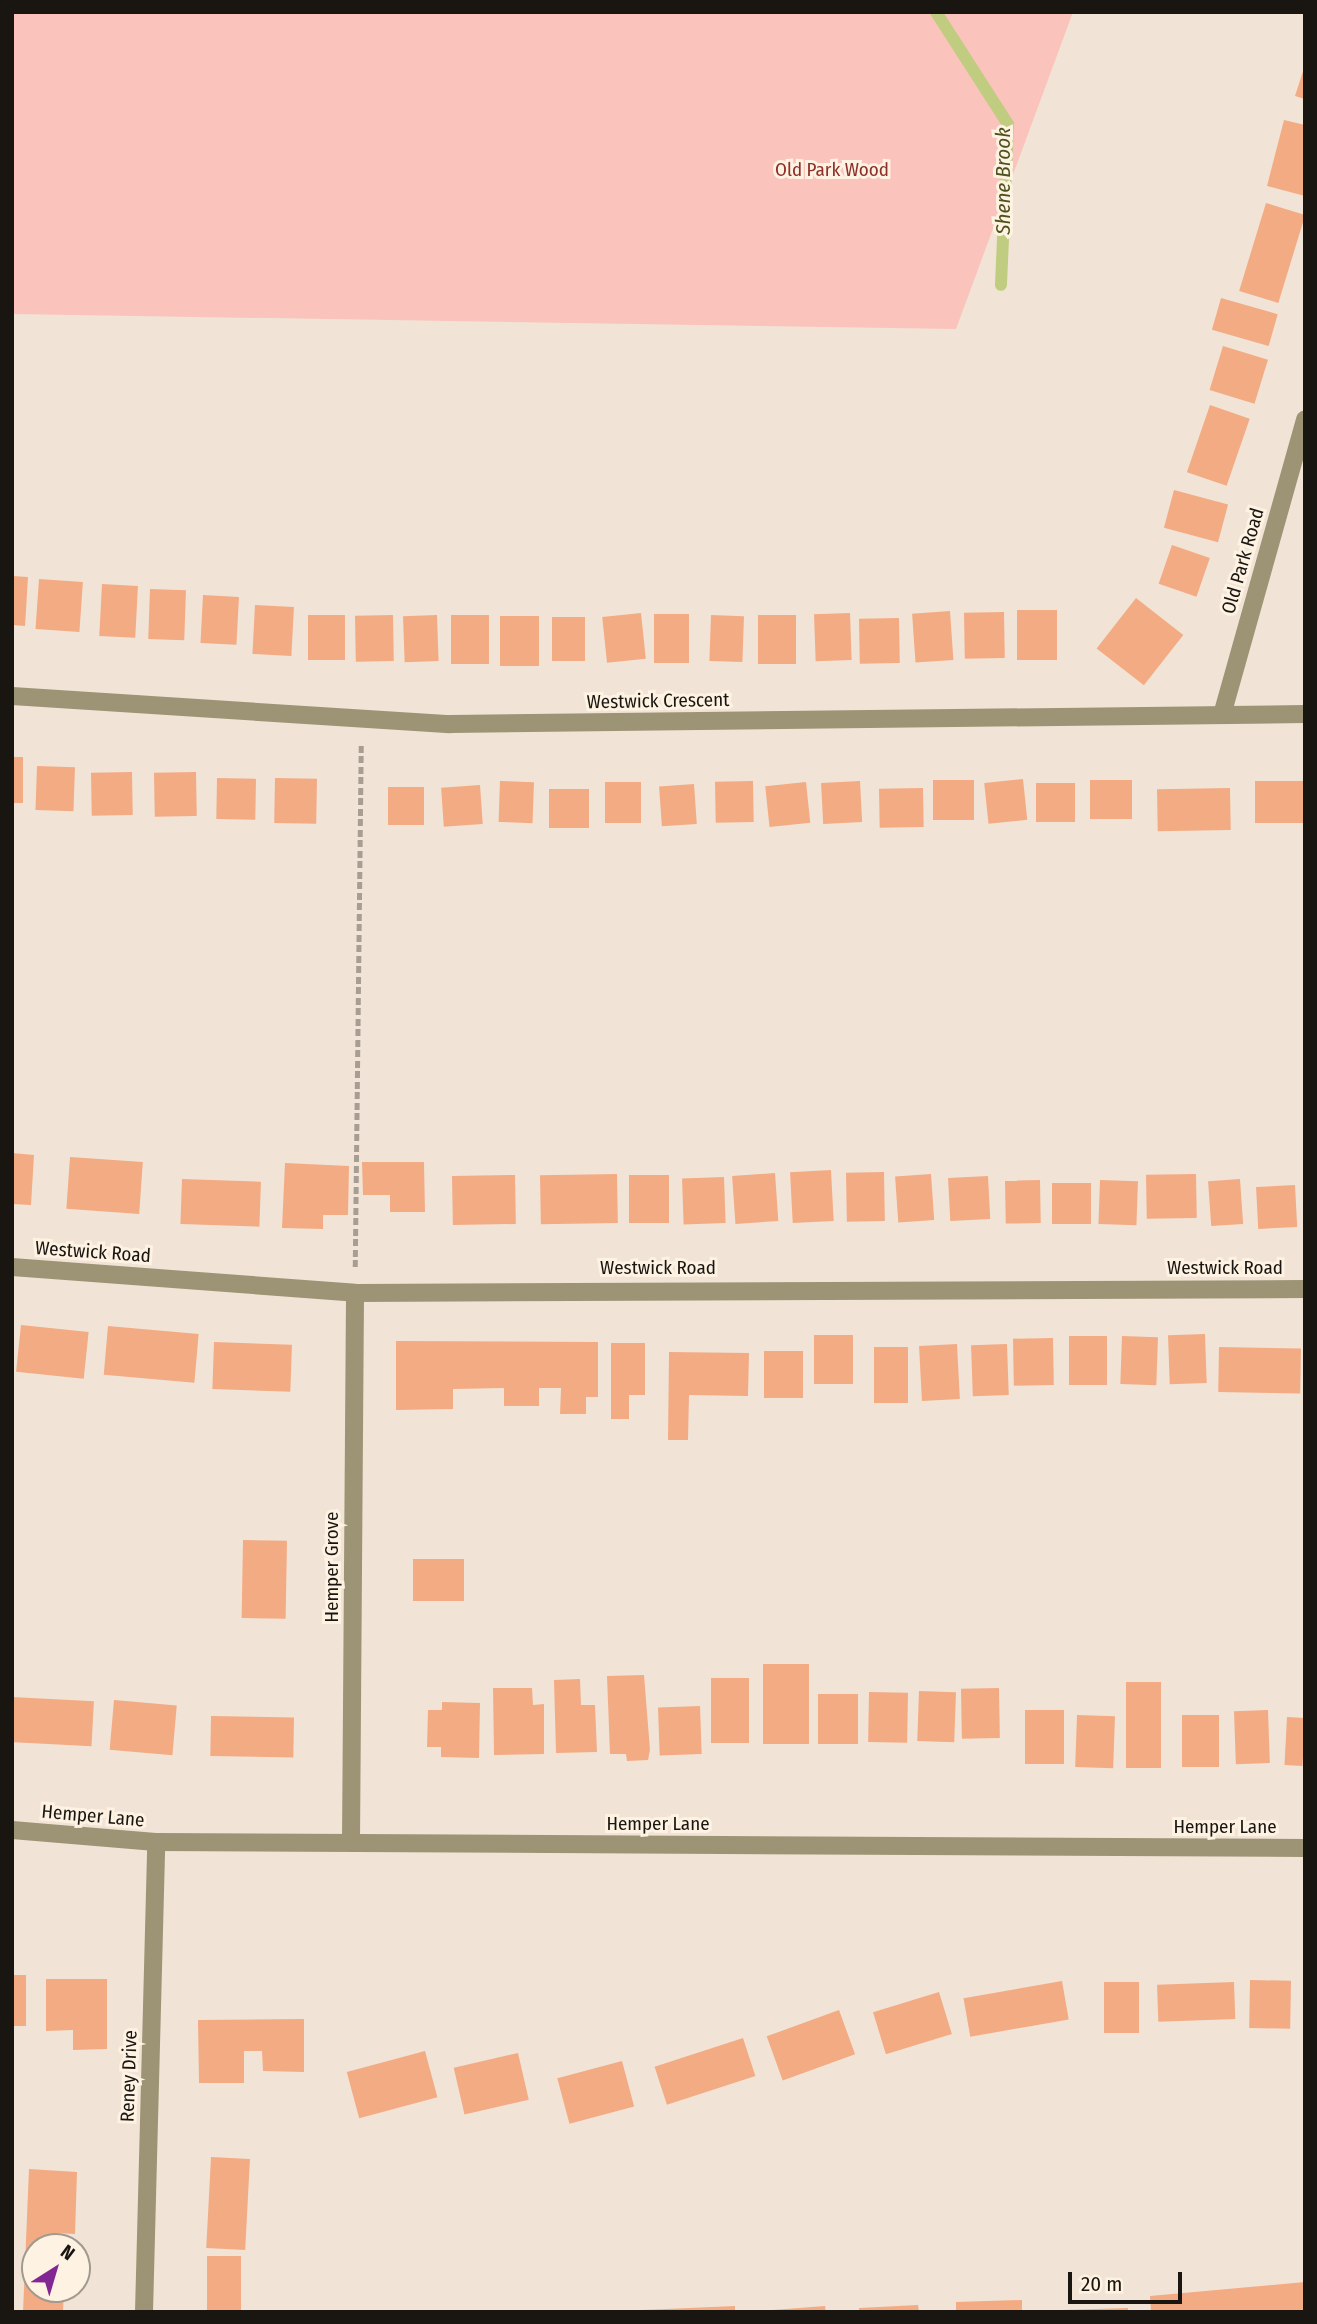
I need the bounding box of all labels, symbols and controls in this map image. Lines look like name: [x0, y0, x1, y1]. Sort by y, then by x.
water label: Shene Brook: [990, 127, 1016, 235]
park label: Old Park Wood: [775, 159, 889, 181]
street label: Old Park Road: [1217, 505, 1269, 617]
street label: Westwick Crescent: [586, 688, 730, 714]
street label: Westwick Road: [34, 1237, 152, 1267]
street label: Westwick Road: [600, 1257, 716, 1279]
street label: Westwick Road: [1167, 1257, 1283, 1279]
street label: Hemper Grove: [321, 1512, 343, 1622]
street label: Hemper Lane: [41, 1800, 145, 1832]
street label: Hemper Lane: [606, 1813, 710, 1835]
street label: Hemper Lane: [1173, 1816, 1277, 1838]
street label: Reney Drive: [116, 2030, 142, 2122]
north arrow: [21, 2233, 91, 2303]
text: N: [56, 2240, 79, 2265]
scale bar: [1072, 2258, 1186, 2302]
text: 20 m: [1081, 2271, 1122, 2297]

